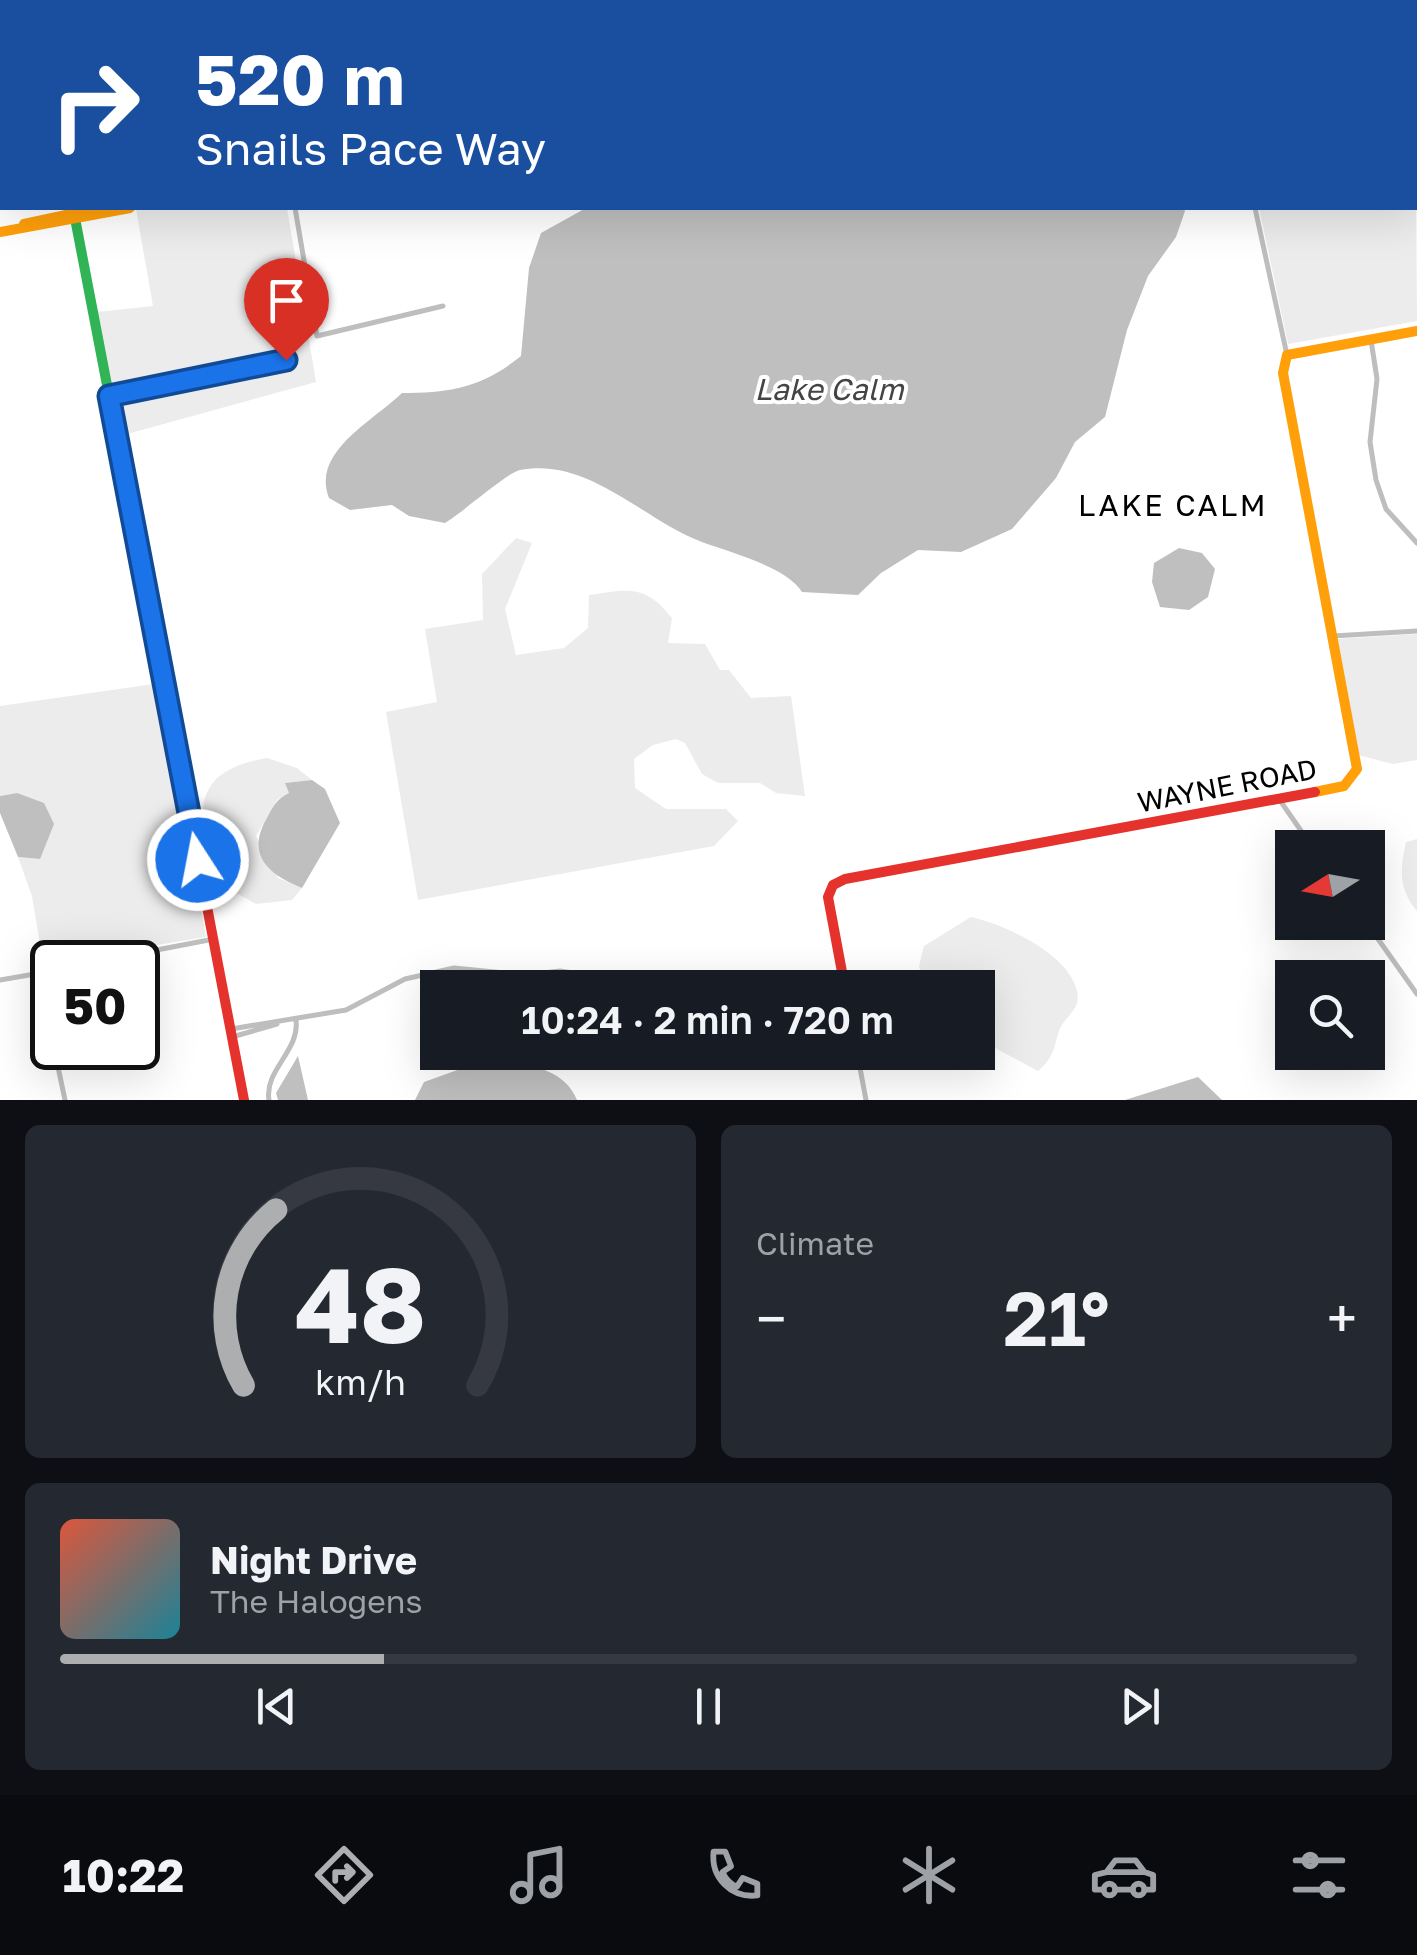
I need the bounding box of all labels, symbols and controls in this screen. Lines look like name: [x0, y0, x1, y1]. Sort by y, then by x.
text: 520 m: [195, 36, 405, 120]
icon: right: [30, 40, 160, 170]
text: Snails Pace Way: [195, 121, 546, 175]
pin: [244, 258, 329, 361]
icon: arrive: [259, 273, 314, 328]
water label: Lake Calm: [754, 371, 905, 407]
district label: LAKE CALM: [1078, 487, 1268, 523]
street label: WAYNE ROAD: [1135, 751, 1319, 819]
position arrow: [146, 808, 250, 912]
north arrow: [1275, 830, 1385, 940]
map controls: [1275, 830, 1385, 1070]
speed limit sign: 50: [30, 940, 160, 1070]
button: search: [1275, 960, 1385, 1070]
text: 10:24 · 2 min · 720 m: [521, 997, 894, 1042]
text: Climate: [756, 1224, 874, 1262]
text: 48: [295, 1241, 426, 1366]
text: 21°: [1003, 1272, 1110, 1363]
text: −: [756, 1285, 786, 1351]
text: +: [1327, 1285, 1357, 1351]
text: km/h: [315, 1360, 406, 1403]
text: Night Drive: [210, 1537, 417, 1582]
text: The Halogens: [210, 1582, 422, 1620]
icon: previous: [249, 1679, 304, 1734]
icon: pause: [681, 1679, 736, 1734]
icon: next: [1113, 1679, 1168, 1734]
icon: directions: [309, 1840, 379, 1910]
icon: music: [504, 1840, 574, 1910]
icon: phone: [699, 1840, 769, 1910]
icon: climate: [894, 1840, 964, 1910]
icon: car: [1089, 1840, 1159, 1910]
icon: filters: [1284, 1840, 1354, 1910]
text: 10:22: [63, 1848, 184, 1902]

